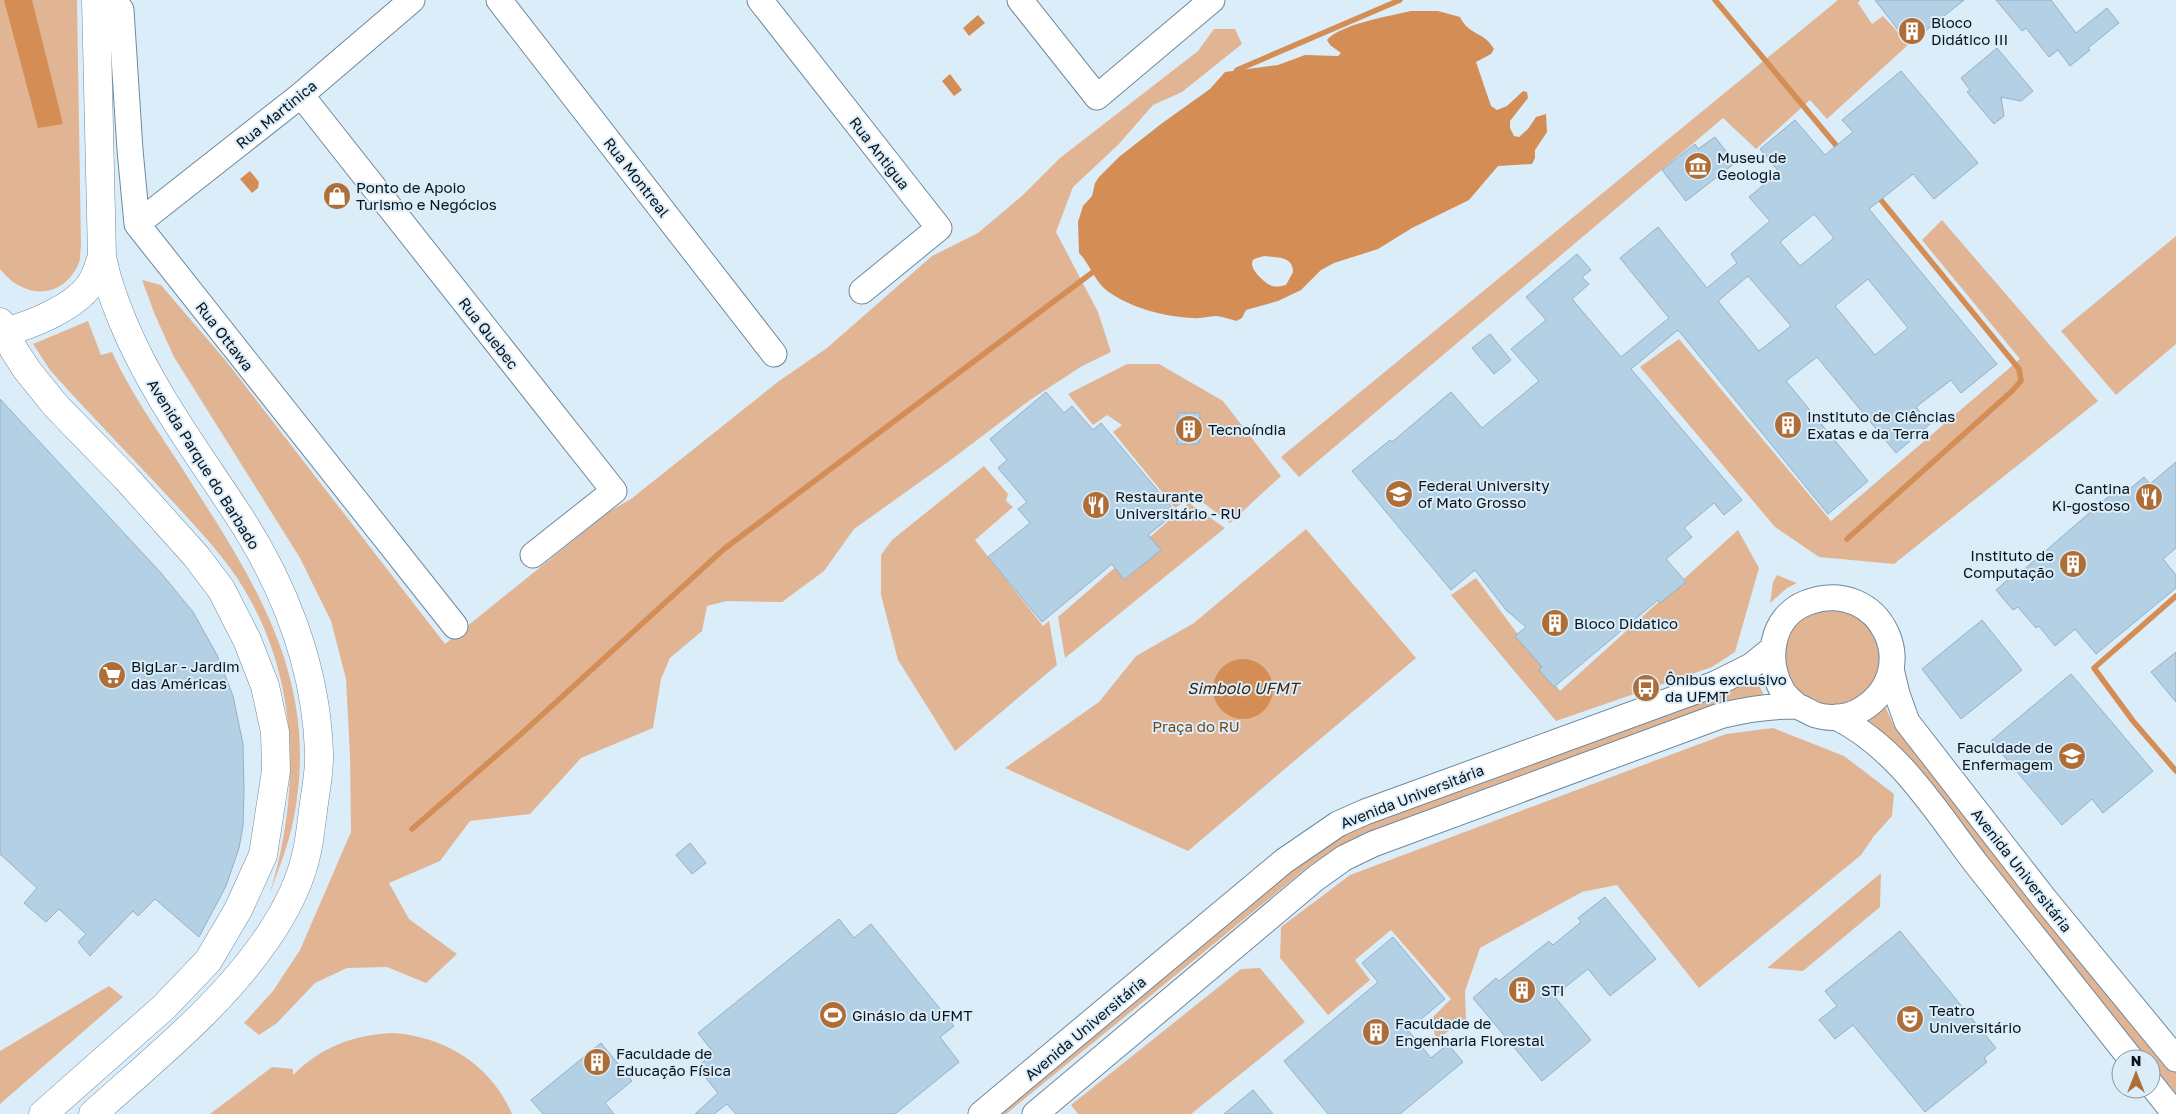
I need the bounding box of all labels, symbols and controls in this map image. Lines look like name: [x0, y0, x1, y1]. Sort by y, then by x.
place label: Bloco Didático III: [1931, 13, 2008, 48]
building icon: Bloco Didático III: [1897, 16, 1927, 46]
street label: Rua Martinica: [232, 76, 320, 152]
street label: Rua Antigua: [846, 113, 914, 193]
street label: Rua Montreal: [600, 134, 674, 220]
place label: Museu de Geologia: [1717, 148, 1787, 183]
museum icon: Museu de Geologia: [1683, 151, 1713, 181]
place label: Ponto de Apoio Turismo e Negócios: [356, 178, 497, 213]
shop icon: Ponto de Apoio Turismo e Negócios: [322, 181, 352, 211]
street label: Rua Quebec: [455, 294, 523, 372]
street label: Rua Ottawa: [192, 298, 258, 374]
street label: Avenida Parque do Barbado: [144, 375, 264, 553]
place label: Instituto de Ciências Exatas e da Terra: [1807, 407, 1955, 442]
building icon: Instituto de Ciências Exatas e da Terra: [1773, 410, 1803, 440]
building icon: Tecnoíndia: [1174, 414, 1204, 444]
place label: Tecnoíndia: [1208, 420, 1286, 438]
place label: Federal University of Mato Grosso: [1418, 476, 1550, 511]
school or university icon: Federal University of Mato Grosso: [1384, 479, 1414, 509]
place label: Cantina Ki-gostoso: [2052, 479, 2130, 514]
restaurant icon: Cantina Ki-gostoso: [2134, 482, 2164, 512]
place label: Restaurante Universitário - RU: [1115, 487, 1241, 522]
restaurant icon: Restaurante Universitário - RU: [1081, 490, 1111, 520]
place label: Instituto de Computação: [1963, 546, 2054, 581]
building icon: Instituto de Computação: [2058, 549, 2088, 579]
building icon: Bloco Didatico: [1540, 608, 1570, 638]
place label: Bloco Didatico: [1574, 614, 1678, 632]
place label: BigLar - Jardim das Américas: [131, 657, 240, 692]
supermarket icon: BigLar - Jardim das Américas: [97, 660, 127, 690]
place label: Ônibus exclusivo da UFMT: [1665, 670, 1787, 705]
bus stop icon: Ônibus exclusivo da UFMT: [1631, 673, 1661, 703]
water label: Simbolo UFMT: [1187, 678, 1302, 698]
park label: Praça do RU: [1152, 717, 1240, 735]
place label: Faculdade de Enfermagem: [1957, 738, 2053, 773]
school or university icon: Faculdade de Enfermagem: [2057, 741, 2087, 771]
street label: Avenida Universitária: [1338, 760, 1486, 832]
street label: Avenida Universitária: [1968, 804, 2076, 936]
street label: Avenida Universitária: [1021, 972, 1149, 1084]
building icon: STI: [1507, 975, 1537, 1005]
place label: STI: [1541, 981, 1564, 999]
sports icon: Ginásio da UFMT: [818, 1000, 848, 1030]
place label: Teatro Universitário: [1929, 1001, 2021, 1036]
theatre icon: Teatro Universitário: [1895, 1004, 1925, 1034]
place label: Ginásio da UFMT: [852, 1006, 973, 1024]
place label: Faculdade de Engenharia Florestal: [1395, 1014, 1545, 1049]
building icon: Faculdade de Engenharia Florestal: [1361, 1017, 1391, 1047]
place label: Faculdade de Educação Física: [616, 1044, 731, 1079]
building icon: Faculdade de Educação Física: [582, 1047, 612, 1077]
north arrow: [2111, 1049, 2161, 1099]
text: N: [2131, 1052, 2141, 1069]

